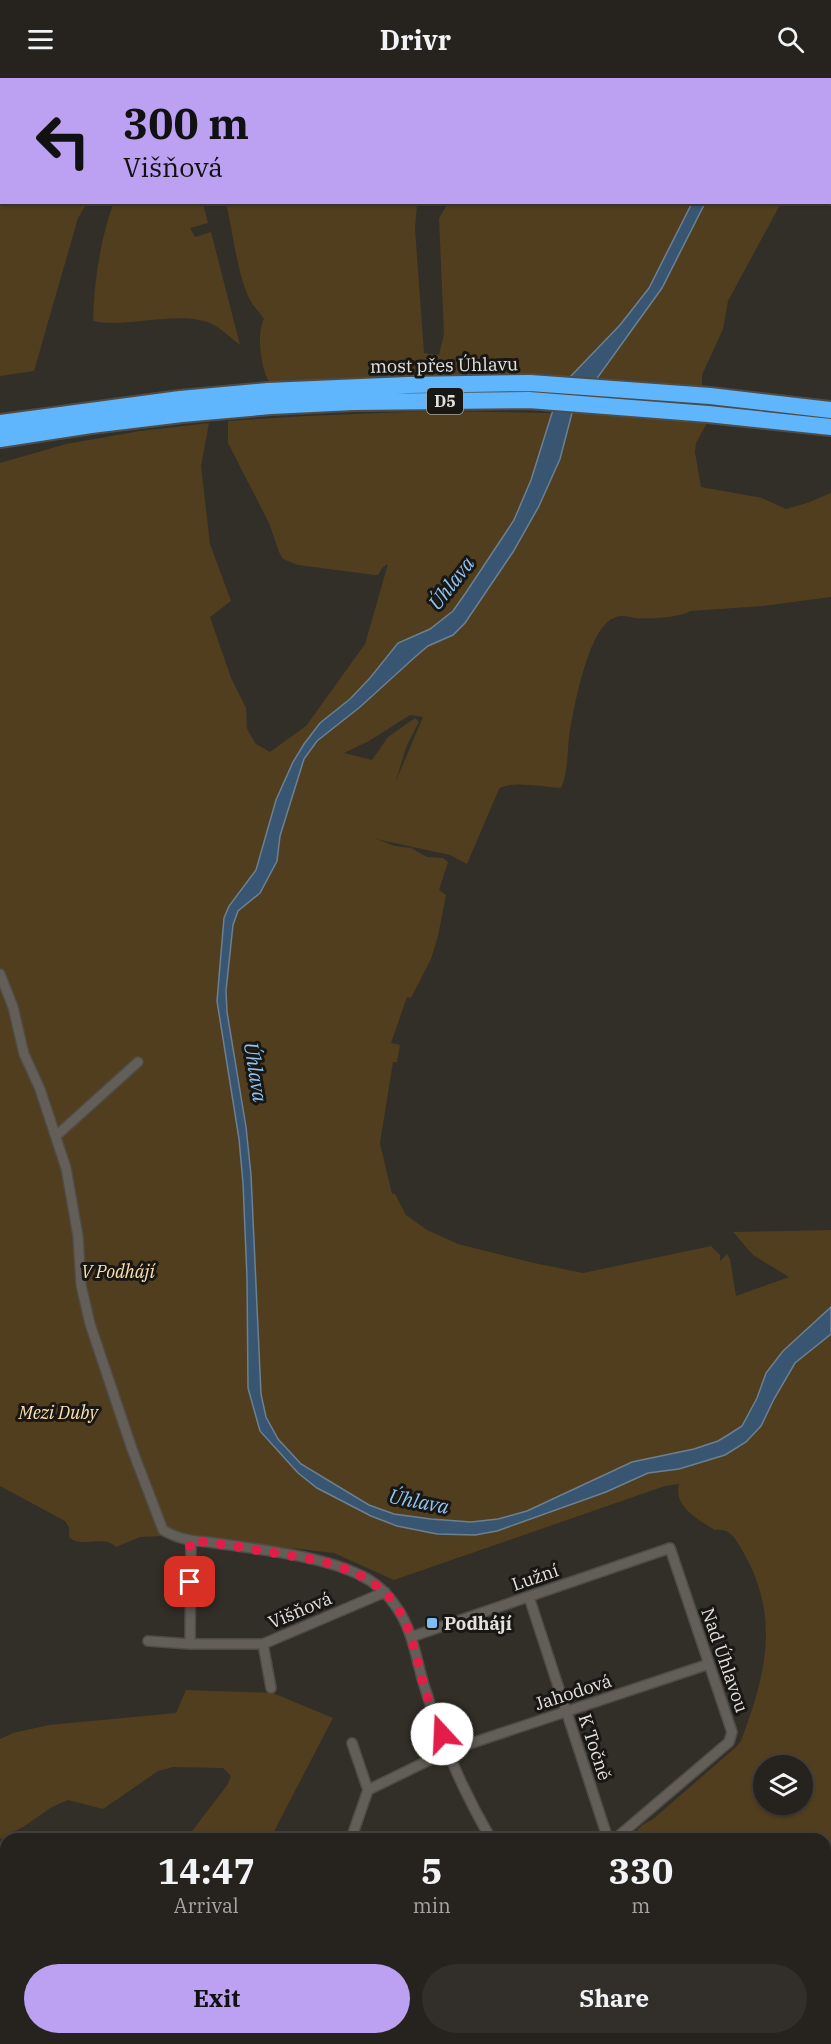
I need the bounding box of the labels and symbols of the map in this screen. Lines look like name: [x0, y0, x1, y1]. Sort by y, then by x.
street label: most přes Úhlavu: [370, 352, 518, 378]
road number: D5: [427, 388, 463, 414]
water label: Úhlava: [422, 551, 480, 615]
water label: Úhlava: [238, 1040, 274, 1104]
park label: V Podhájí: [81, 1260, 156, 1283]
park label: Mezi Duby: [17, 1401, 99, 1424]
water label: Úhlava: [387, 1482, 451, 1520]
pin: [164, 1556, 215, 1607]
street label: Lužní: [509, 1558, 562, 1596]
street label: Višňová: [265, 1586, 335, 1634]
street label: Nad Úhlavou: [696, 1605, 754, 1715]
place label: Podhájí: [444, 1612, 512, 1635]
marker: Podhájí: [425, 1616, 439, 1630]
street label: Jahodová: [532, 1669, 615, 1715]
position arrow: [410, 1702, 474, 1766]
street label: K Točně: [573, 1711, 617, 1783]

